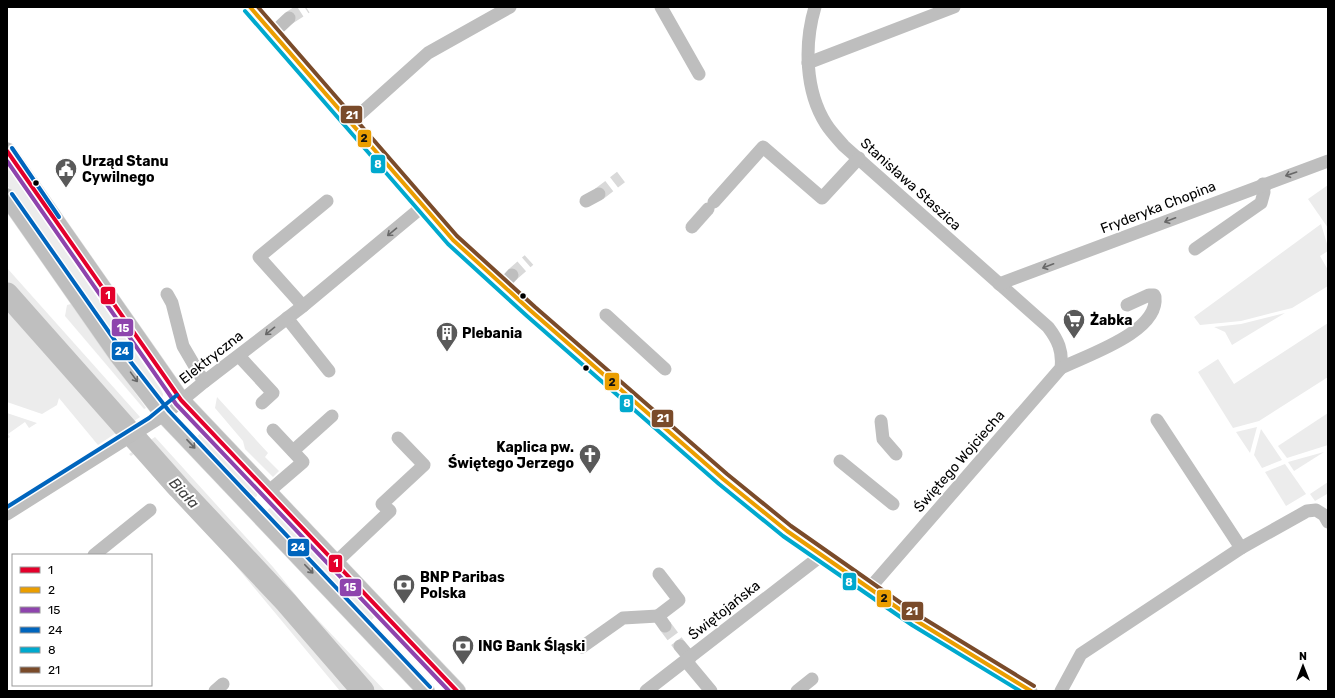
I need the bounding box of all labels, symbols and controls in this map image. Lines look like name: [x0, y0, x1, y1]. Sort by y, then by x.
line badge: 21: [340, 105, 363, 124]
text: 21: [346, 109, 358, 122]
line badge: 2: [357, 129, 372, 148]
text: 2: [360, 132, 368, 145]
street label: Stanisława Staszica: [857, 135, 965, 234]
place label: Urząd Stanu Cywilnego: [82, 153, 168, 186]
line badge: 8: [370, 154, 386, 174]
public building icon: Urząd Stanu Cywilnego: [53, 156, 79, 189]
text: 8: [374, 158, 382, 171]
one-way arrow: [1286, 171, 1298, 179]
unlabelled marker: [31, 178, 41, 188]
street label: Fryderyka Chopina: [1098, 178, 1218, 237]
one-way arrow: [1164, 216, 1176, 224]
one-way arrow: [387, 227, 398, 236]
one-way arrow: [1042, 263, 1054, 271]
line badge: 1: [100, 286, 116, 305]
text: 1: [105, 289, 111, 302]
unlabelled marker: [518, 291, 528, 301]
supermarket icon: Żabka: [1061, 307, 1087, 340]
place label: Żabka: [1090, 311, 1133, 329]
line badge: 15: [111, 318, 134, 337]
building icon: Plebania: [434, 320, 460, 353]
text: 15: [117, 322, 129, 335]
place label: Plebania: [462, 325, 522, 342]
street label: Elektryczna: [176, 327, 247, 388]
one-way arrow: [264, 327, 275, 336]
line badge: 24: [111, 341, 134, 361]
text: 24: [115, 345, 130, 358]
unlabelled marker: [581, 363, 591, 373]
one-way arrow: [130, 372, 138, 383]
line badge: 2: [604, 372, 620, 391]
text: 2: [608, 376, 616, 389]
line badge: 8: [619, 394, 634, 413]
text: 8: [623, 397, 631, 410]
street label: Świętego Wojciecha: [910, 406, 1008, 516]
line badge: 21: [651, 409, 674, 428]
text: 21: [657, 412, 669, 425]
one-way arrow: [186, 438, 195, 449]
place label: Kaplica pw. Świętego Jerzego: [448, 439, 574, 472]
church icon: Kaplica pw. Świętego Jerzego: [577, 442, 603, 475]
water label: Biała: [165, 474, 203, 512]
line badge: 24: [287, 538, 310, 557]
text: 24: [291, 541, 306, 554]
legend: [12, 554, 152, 686]
line badge: 1: [328, 554, 343, 573]
text: 1: [333, 557, 339, 570]
text: 1: [48, 563, 53, 577]
one-way arrow: [304, 564, 313, 574]
place label: BNP Paribas Polska: [420, 569, 505, 602]
bank icon: BNP Paribas Polska: [391, 572, 417, 605]
line badge: 8: [842, 572, 857, 591]
street label: Świętojańska: [684, 576, 764, 644]
text: 8: [845, 576, 853, 589]
line badge: 15: [339, 578, 362, 597]
text: 15: [344, 581, 356, 594]
text: 2: [48, 583, 55, 597]
line badge: 2: [876, 589, 892, 608]
text: 2: [880, 592, 888, 605]
line badge: 21: [901, 601, 924, 621]
text: 15: [48, 603, 60, 617]
text: 21: [906, 605, 918, 618]
text: 24: [48, 623, 63, 637]
bank icon: ING Bank Śląski: [450, 633, 476, 666]
place label: ING Bank Śląski: [478, 637, 585, 655]
text: 8: [48, 643, 56, 657]
north arrow: [1283, 646, 1323, 686]
text: N: [1299, 650, 1307, 663]
text: 21: [48, 663, 60, 677]

